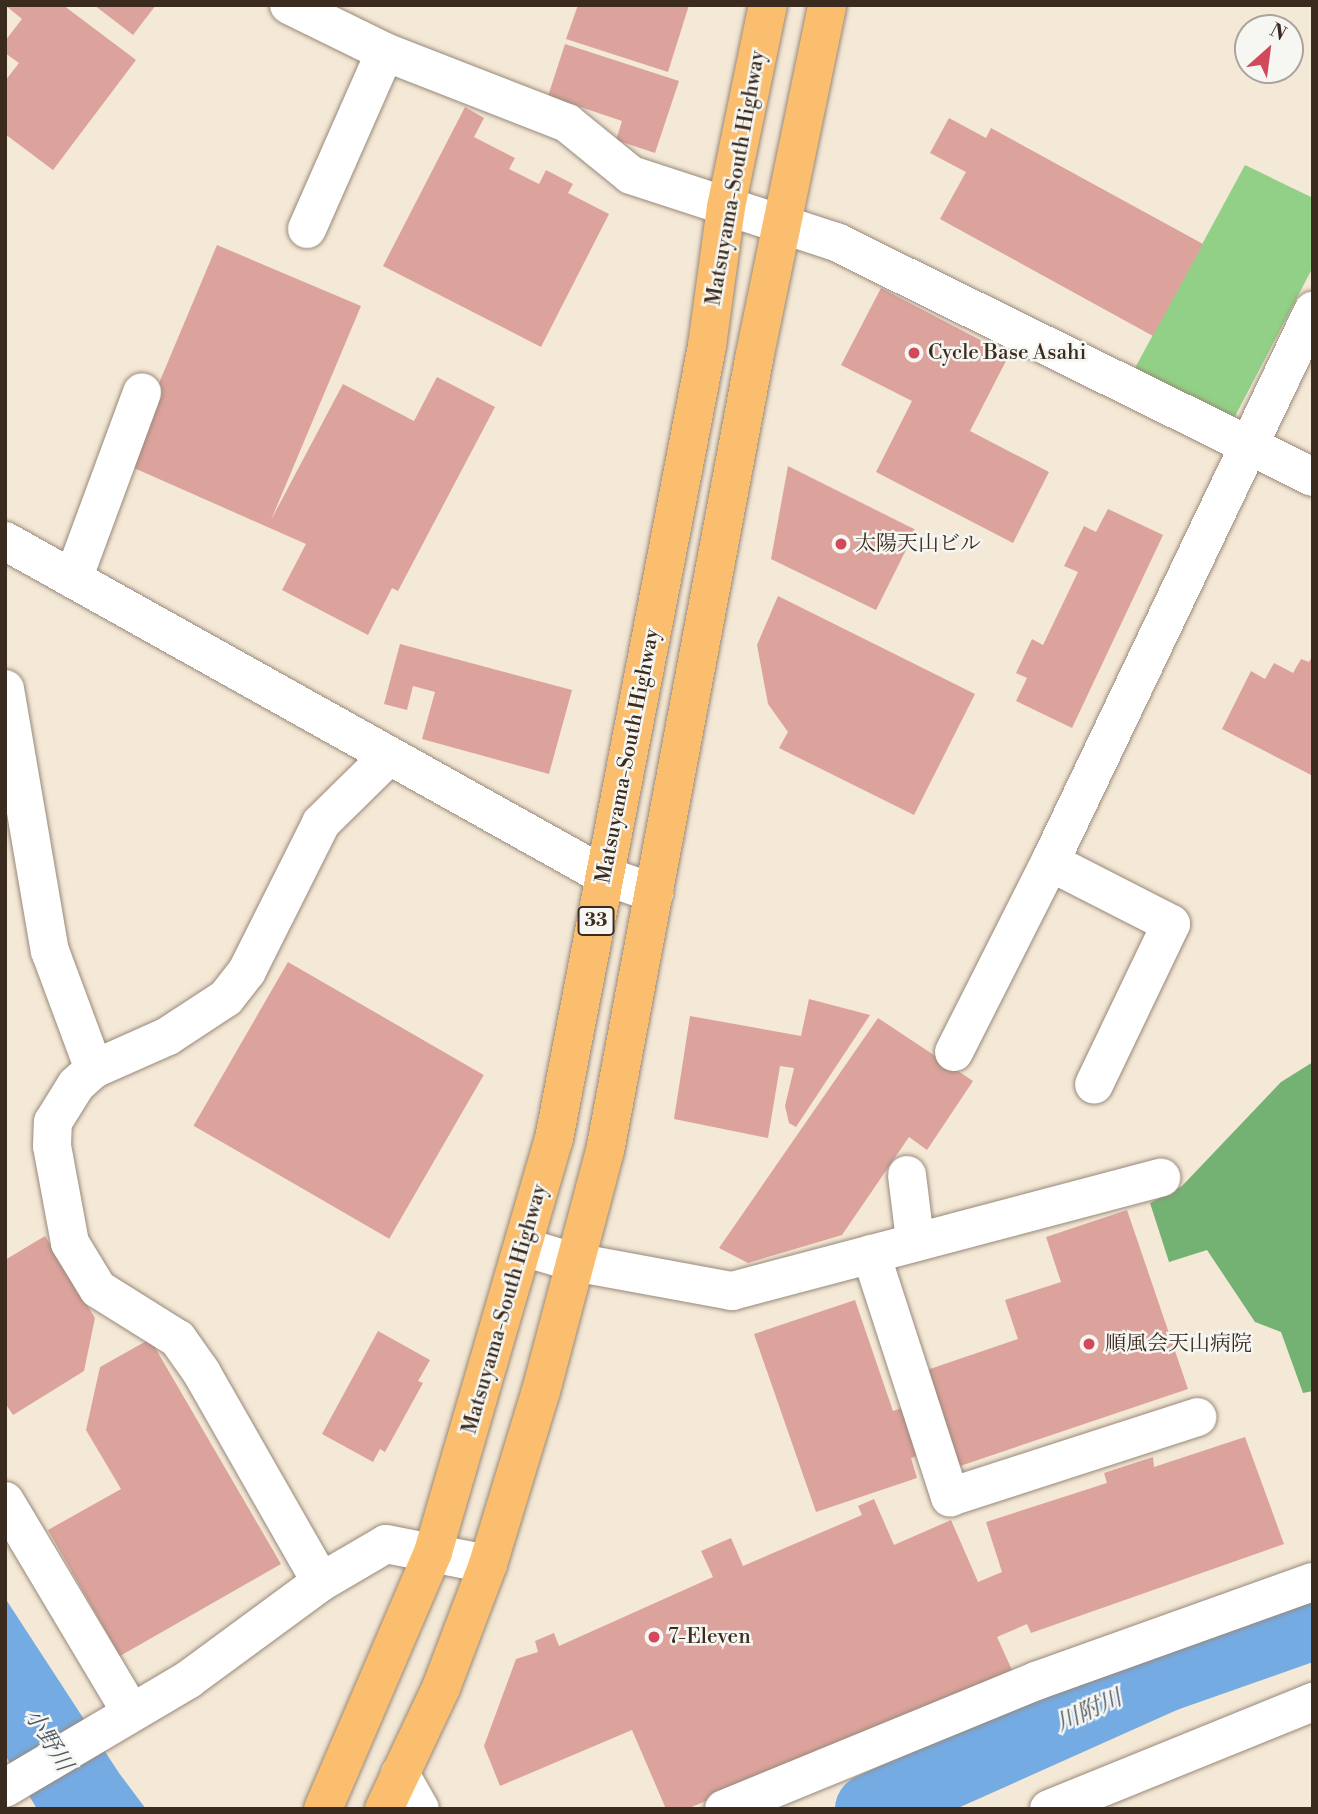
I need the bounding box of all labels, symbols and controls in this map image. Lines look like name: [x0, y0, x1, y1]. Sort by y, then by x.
north arrow: [1234, 14, 1304, 84]
text: N: [1266, 18, 1290, 46]
street label: Matsuyama-South Highway: [701, 48, 771, 308]
place label: Cycle Base Asahi: [928, 340, 1086, 366]
marker: Cycle Base Asahi: [906, 345, 922, 361]
place label: 太陽天山ビル: [855, 531, 981, 557]
marker: 太陽天山ビル: [833, 536, 849, 552]
street label: Matsuyama-South Highway: [591, 626, 665, 886]
road number: 33: [577, 906, 615, 937]
street label: Matsuyama-South Highway: [457, 1181, 553, 1437]
place label: 順風会天山病院: [1105, 1331, 1252, 1357]
marker: 順風会天山病院: [1079, 1334, 1099, 1354]
place label: 7-Eleven: [668, 1624, 751, 1650]
marker: 7-Eleven: [646, 1629, 662, 1645]
water label: 川附川: [1052, 1684, 1126, 1738]
water label: 小野川: [18, 1703, 78, 1777]

